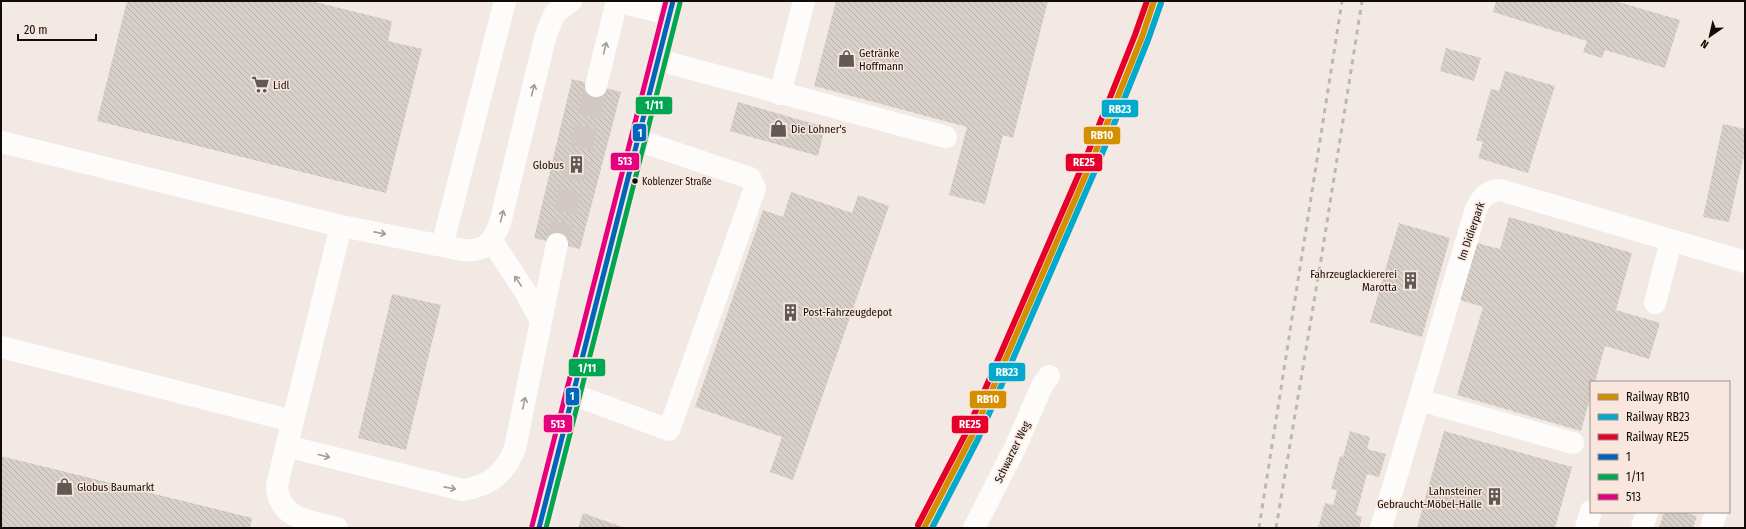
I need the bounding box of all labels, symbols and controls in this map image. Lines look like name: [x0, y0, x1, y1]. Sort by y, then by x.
scale bar: [18, 16, 96, 42]
north arrow: [1690, 16, 1730, 56]
text: 20 m: [24, 23, 48, 37]
text: N: [1698, 37, 1711, 51]
one-way arrow: [602, 42, 609, 55]
place label: Getränke Hoffmann: [859, 47, 904, 73]
shop icon: Getränke Hoffmann: [836, 49, 856, 69]
supermarket icon: Lidl: [250, 75, 270, 95]
place label: Lidl: [273, 79, 290, 92]
one-way arrow: [529, 84, 537, 97]
line badge: 1/11: [635, 96, 673, 115]
text: 1/11: [645, 99, 663, 112]
line badge: RB23: [1101, 99, 1139, 118]
text: RB23: [1109, 103, 1131, 116]
shop icon: Die Lohner's: [768, 119, 788, 139]
line badge: 1: [632, 123, 647, 142]
place label: Die Lohner's: [791, 123, 847, 136]
line badge: RB10: [1083, 126, 1121, 145]
text: 1: [638, 127, 642, 140]
text: RB10: [1091, 129, 1113, 142]
line badge: 513: [610, 152, 640, 171]
line badge: RE25: [1065, 153, 1103, 172]
building icon: Globus: [567, 155, 587, 175]
text: 513: [618, 155, 632, 168]
text: RE25: [1073, 156, 1096, 169]
place label: Globus: [533, 159, 564, 172]
marker: Koblenzer Straße: [630, 176, 640, 186]
place label: Koblenzer Straße: [642, 176, 712, 188]
street label: Im Didierpark: [1455, 199, 1488, 262]
one-way arrow: [499, 210, 506, 223]
one-way arrow: [373, 230, 386, 238]
place label: Fahrzeuglackiererei Marotta: [1310, 268, 1397, 294]
building icon: Fahrzeuglackiererei Marotta: [1400, 270, 1420, 290]
one-way arrow: [514, 276, 522, 287]
building icon: Post-Fahrzeugdepot: [780, 302, 800, 322]
place label: Post-Fahrzeugdepot: [803, 306, 893, 319]
line badge: 1/11: [568, 358, 606, 377]
text: 1/11: [578, 362, 596, 375]
line badge: RB23: [988, 362, 1026, 382]
text: RB23: [996, 366, 1018, 379]
legend: [1590, 381, 1730, 513]
line badge: 1: [565, 387, 580, 406]
text: 1: [570, 390, 574, 403]
line badge: RB10: [969, 390, 1007, 409]
text: Railway RB10: [1626, 390, 1690, 404]
text: RB10: [977, 393, 999, 406]
one-way arrow: [521, 397, 529, 410]
text: Railway RB23: [1626, 410, 1690, 424]
line badge: 513: [543, 414, 573, 433]
line badge: RE25: [951, 415, 989, 434]
text: 513: [551, 418, 565, 431]
text: RE25: [959, 418, 982, 431]
street label: Schwarzer Weg: [992, 419, 1033, 485]
text: Railway RE25: [1626, 430, 1690, 444]
text: 1: [1626, 450, 1631, 464]
one-way arrow: [317, 452, 330, 460]
text: 1/11: [1626, 470, 1645, 484]
shop icon: Globus Baumarkt: [54, 477, 74, 497]
place label: Globus Baumarkt: [77, 481, 155, 494]
one-way arrow: [443, 484, 456, 492]
place label: Lahnsteiner Gebraucht-Möbel-Halle: [1377, 485, 1482, 511]
building icon: Lahnsteiner Gebraucht-Möbel-Halle: [1485, 487, 1505, 507]
text: 513: [1626, 490, 1641, 504]

